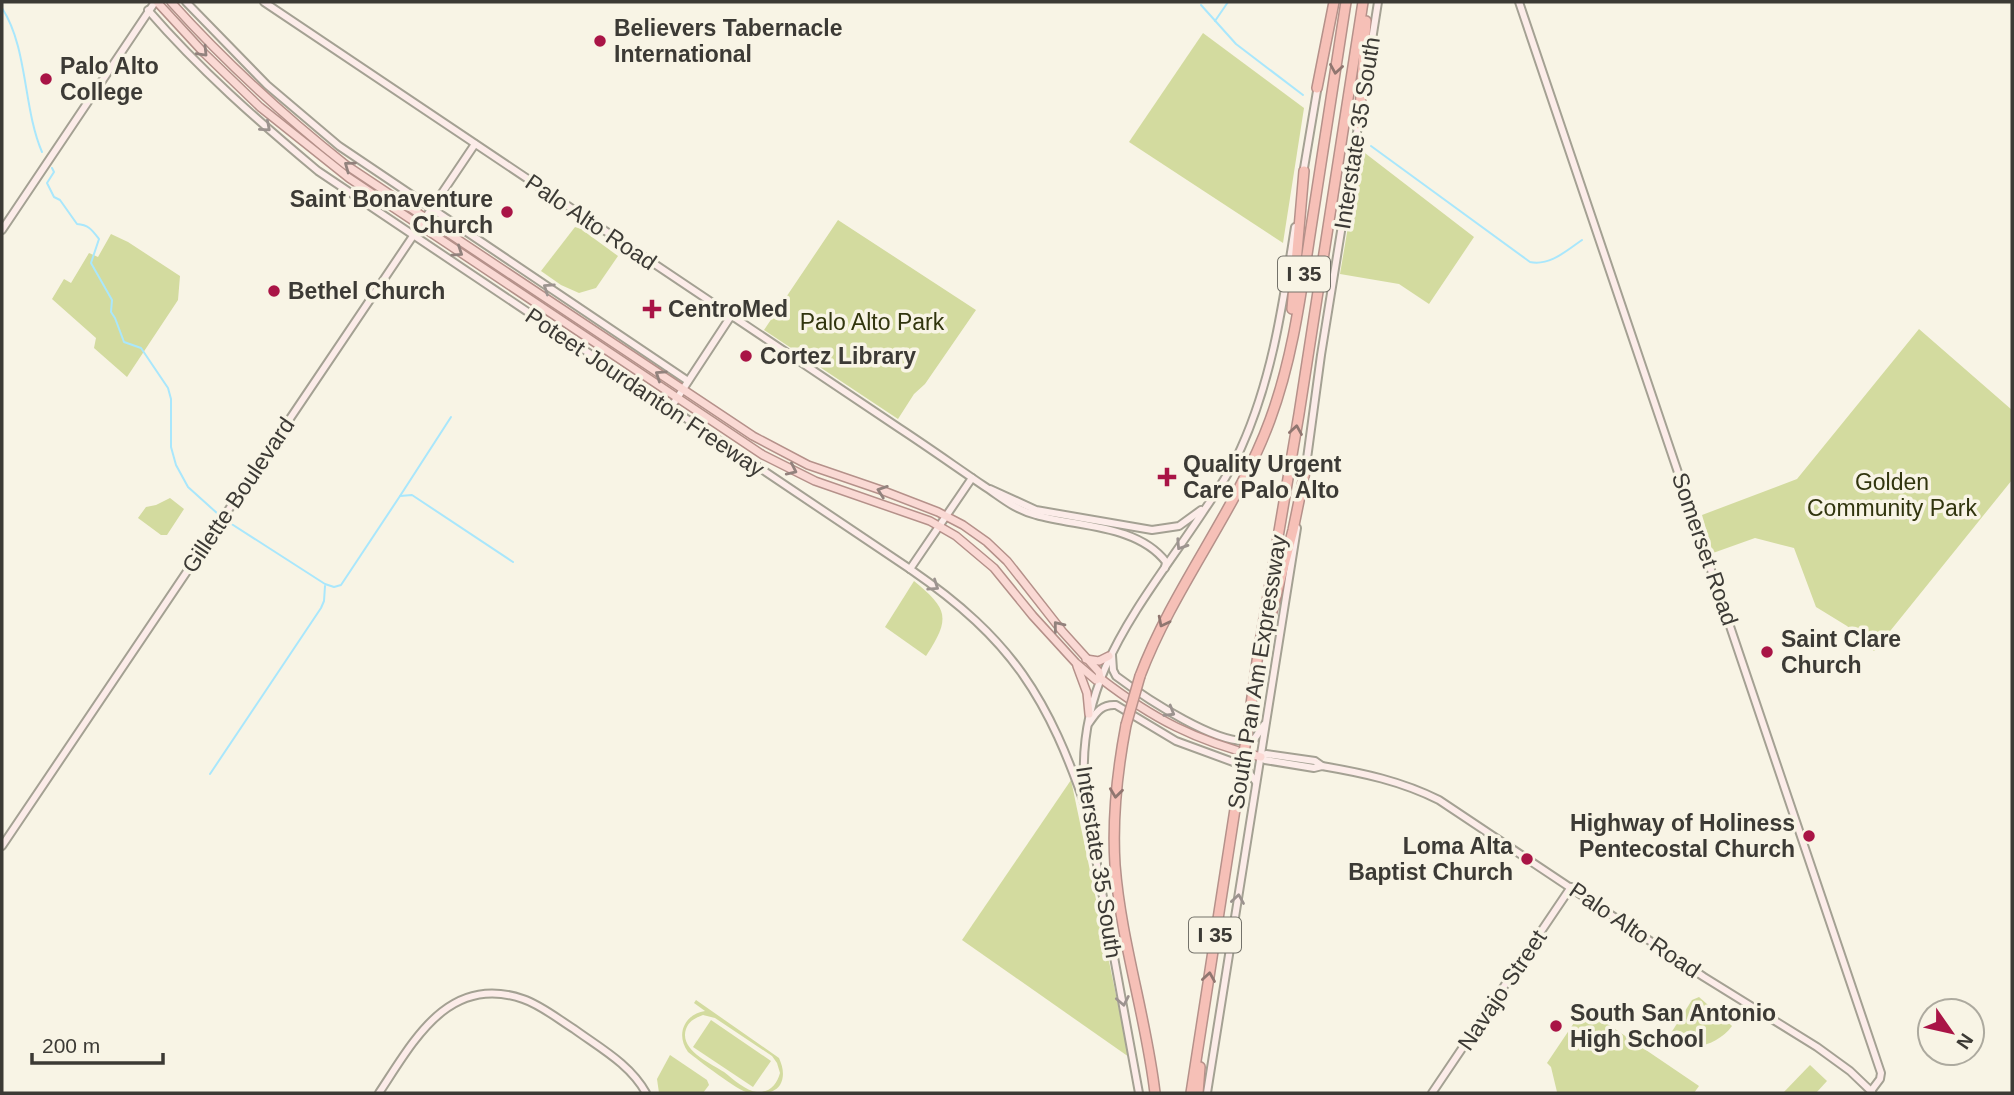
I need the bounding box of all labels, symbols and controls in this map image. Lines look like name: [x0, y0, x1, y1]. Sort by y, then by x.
place label: Believers Tabernacle International: [614, 15, 842, 67]
marker: Believers Tabernacle International: [592, 33, 608, 49]
street label: Interstate 35 South: [1329, 35, 1385, 231]
one-way arrow: [195, 44, 208, 57]
place label: Palo Alto College: [60, 53, 159, 105]
one-way arrow: [1329, 63, 1344, 75]
marker: Palo Alto College: [38, 71, 54, 87]
one-way arrow: [258, 119, 271, 131]
one-way arrow: [344, 162, 357, 174]
street label: Palo Alto Road: [521, 169, 661, 275]
place label: Saint Bonaventure Church: [290, 186, 493, 238]
marker: Saint Bonaventure Church: [499, 204, 515, 220]
one-way arrow: [451, 244, 464, 257]
road number: I 35: [1278, 256, 1330, 292]
place label: Bethel Church: [288, 278, 445, 304]
marker: Bethel Church: [266, 283, 282, 299]
one-way arrow: [543, 283, 556, 296]
place label: CentroMed: [668, 296, 788, 322]
marker: CentroMed: [642, 299, 662, 319]
street label: Poteet Jourdanton Freeway: [521, 302, 770, 482]
park label: Palo Alto Park: [800, 309, 945, 335]
place label: Cortez Library: [760, 343, 916, 369]
marker: Cortez Library: [738, 348, 754, 364]
one-way arrow: [654, 370, 667, 383]
street label: Gillette Boulevard: [176, 412, 300, 578]
one-way arrow: [1288, 425, 1303, 436]
place label: Quality Urgent Care Palo Alto: [1183, 451, 1342, 503]
one-way arrow: [785, 462, 797, 476]
marker: Quality Urgent Care Palo Alto: [1157, 467, 1177, 487]
street label: Somerset Road: [1667, 469, 1743, 629]
park label: Golden Community Park: [1807, 469, 1977, 521]
one-way arrow: [876, 485, 888, 499]
street label: South Pan Am Expressway: [1222, 532, 1292, 811]
one-way arrow: [1176, 538, 1189, 551]
one-way arrow: [926, 577, 939, 590]
one-way arrow: [1157, 615, 1171, 627]
one-way arrow: [1053, 621, 1066, 633]
place label: Saint Clare Church: [1781, 626, 1901, 678]
marker: Saint Clare Church: [1759, 644, 1775, 660]
one-way arrow: [1163, 704, 1176, 717]
street label: Interstate 35 South: [1071, 764, 1127, 960]
one-way arrow: [1108, 787, 1123, 799]
place label: Highway of Holiness Pentecostal Church: [1570, 810, 1795, 862]
marker: Highway of Holiness Pentecostal Church: [1801, 828, 1817, 844]
place label: Loma Alta Baptist Church: [1348, 833, 1513, 885]
marker: Loma Alta Baptist Church: [1519, 851, 1535, 867]
street label: Palo Alto Road: [1565, 877, 1705, 983]
one-way arrow: [1230, 893, 1245, 905]
road number: I 35: [1189, 918, 1241, 953]
street label: Navajo Street: [1452, 924, 1552, 1055]
one-way arrow: [1201, 972, 1216, 983]
one-way arrow: [1114, 995, 1129, 1007]
north arrow: [1916, 997, 1986, 1067]
place label: South San Antonio High School: [1570, 1000, 1776, 1052]
marker: South San Antonio High School: [1548, 1018, 1564, 1034]
scale bar: [32, 1021, 163, 1066]
text: N: [1952, 1030, 1977, 1053]
text: 200 m: [42, 1034, 100, 1057]

